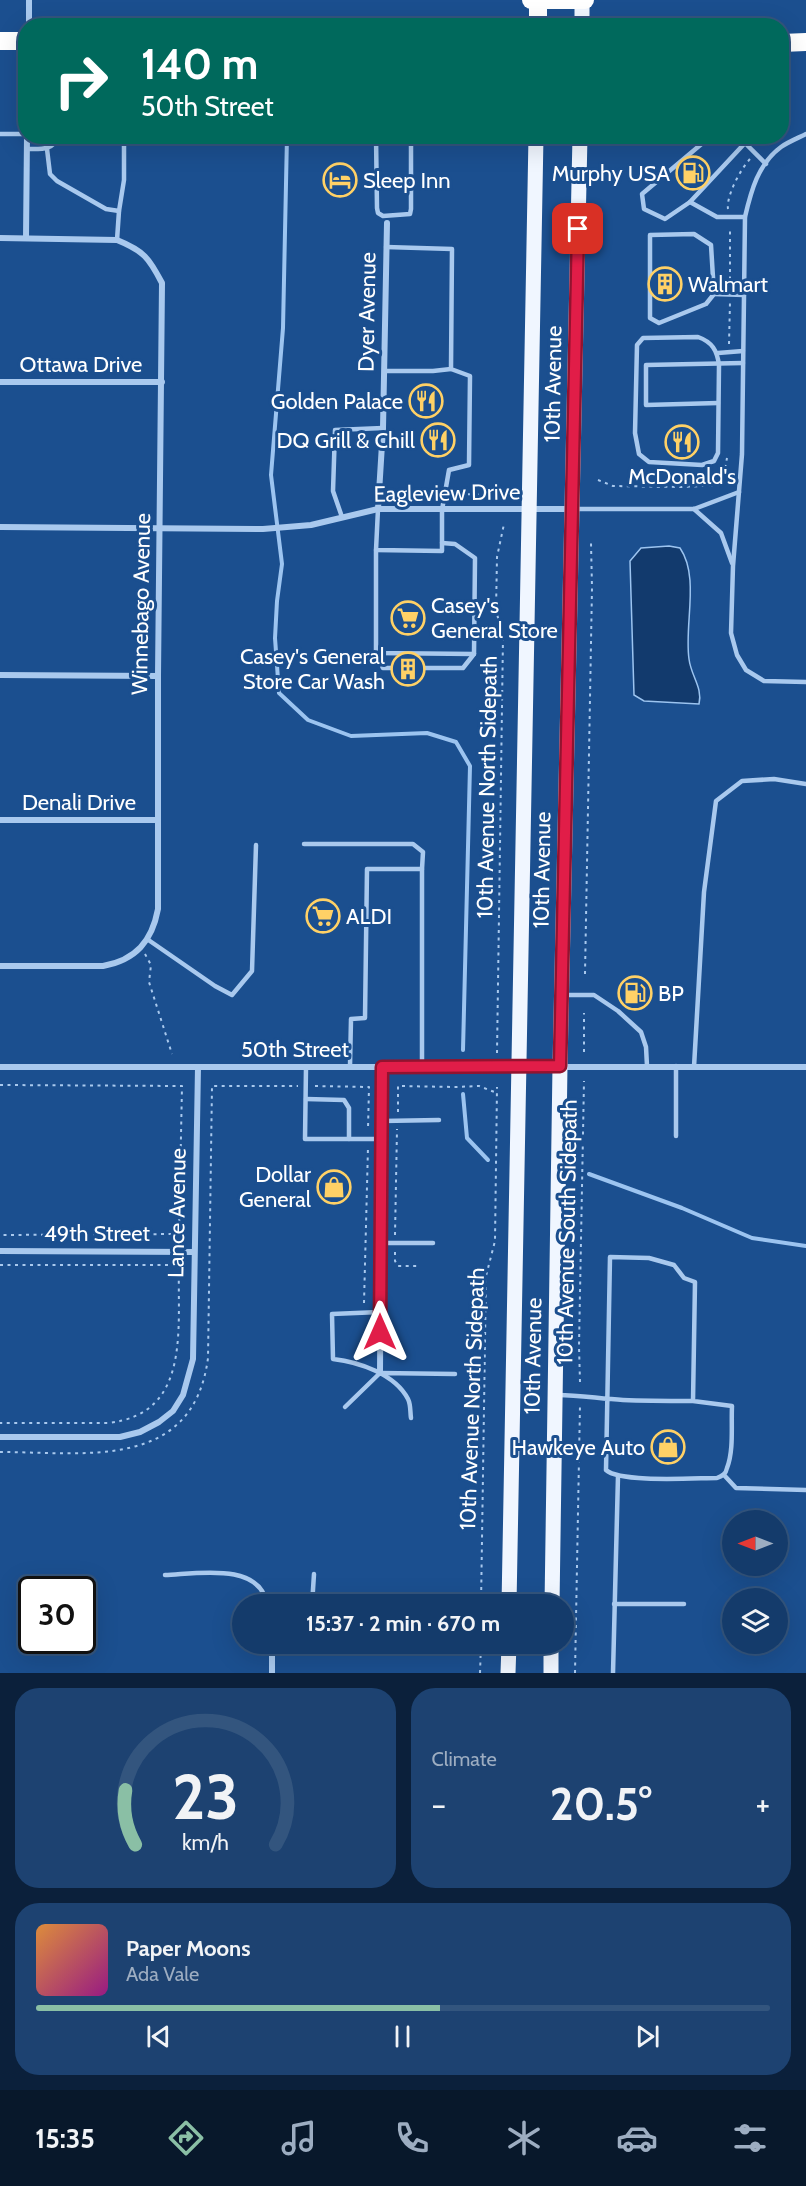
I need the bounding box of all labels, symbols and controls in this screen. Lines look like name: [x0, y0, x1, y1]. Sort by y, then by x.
text: 140 m: [141, 38, 258, 90]
icon: right: [42, 42, 120, 120]
text: 50th Street: [141, 90, 274, 123]
fuel station icon: Murphy USA: [675, 155, 711, 191]
place label: Murphy USA: [552, 160, 670, 187]
hotel icon: Sleep Inn: [322, 162, 358, 198]
place label: Sleep Inn: [363, 167, 451, 194]
pin: [552, 203, 603, 254]
icon: arrive: [561, 212, 594, 245]
street label: Dyer Avenue: [352, 252, 382, 372]
building icon: Walmart: [647, 266, 683, 302]
place label: Walmart: [688, 271, 768, 298]
street label: 10th Avenue: [538, 325, 568, 443]
street label: Ottawa Drive: [20, 351, 142, 378]
restaurant icon: Golden Palace: [408, 383, 444, 419]
place label: Golden Palace: [271, 388, 403, 415]
restaurant icon: DQ Grill & Chill: [420, 422, 456, 458]
restaurant icon: McDonald's: [664, 424, 700, 460]
place label: DQ Grill & Chill: [277, 427, 416, 454]
place label: McDonald's: [628, 463, 736, 490]
street label: Eagleview Drive: [373, 478, 521, 508]
street label: Winnebago Avenue: [126, 513, 156, 695]
place label: Casey's General Store: [431, 592, 558, 644]
supermarket icon: Casey's General Store: [390, 600, 426, 636]
place label: Casey's General Store Car Wash: [240, 643, 386, 695]
building icon: Casey's General Store Car Wash: [390, 651, 426, 687]
street label: 10th Avenue North Sidepath: [471, 655, 503, 919]
street label: Denali Drive: [22, 789, 136, 816]
street label: 10th Avenue: [527, 811, 557, 929]
supermarket icon: ALDI: [305, 898, 341, 934]
place label: ALDI: [346, 903, 392, 930]
fuel station icon: BP: [617, 975, 653, 1011]
place label: BP: [658, 980, 684, 1007]
street label: 50th Street: [241, 1036, 350, 1063]
street label: 10th Avenue South Sidepath: [551, 1099, 583, 1365]
street label: Lance Avenue: [162, 1148, 192, 1278]
place label: Dollar General: [239, 1161, 312, 1213]
shop icon: Dollar General: [316, 1169, 352, 1205]
street label: 49th Street: [44, 1220, 151, 1247]
street label: 10th Avenue North Sidepath: [454, 1267, 490, 1531]
street label: 10th Avenue: [518, 1297, 548, 1415]
position arrow: [348, 1300, 412, 1364]
shop icon: Hawkeye Auto: [650, 1429, 686, 1465]
place label: Hawkeye Auto: [512, 1434, 645, 1461]
north arrow: [722, 1510, 788, 1576]
map controls: [722, 1510, 788, 1654]
speed limit sign: 30: [18, 1576, 96, 1654]
button: layers: [722, 1588, 788, 1654]
text: 15:37 · 2 min · 670 m: [306, 1610, 500, 1637]
text: Climate: [432, 1747, 497, 1771]
text: 23: [172, 1759, 239, 1835]
text: 20.5°: [550, 1777, 652, 1831]
text: −: [432, 1784, 446, 1824]
text: +: [755, 1784, 770, 1824]
text: km/h: [182, 1829, 229, 1855]
text: Paper Moons: [126, 1935, 250, 1962]
text: Ada Vale: [126, 1962, 199, 1986]
icon: previous: [142, 2020, 175, 2053]
icon: pause: [386, 2020, 419, 2053]
icon: next: [631, 2020, 664, 2053]
icon: directions: [165, 2117, 207, 2159]
icon: music: [278, 2117, 320, 2159]
icon: phone: [391, 2117, 433, 2159]
icon: climate: [503, 2117, 545, 2159]
icon: car: [616, 2117, 658, 2159]
icon: filters: [729, 2117, 771, 2159]
text: 15:35: [35, 2122, 95, 2155]

